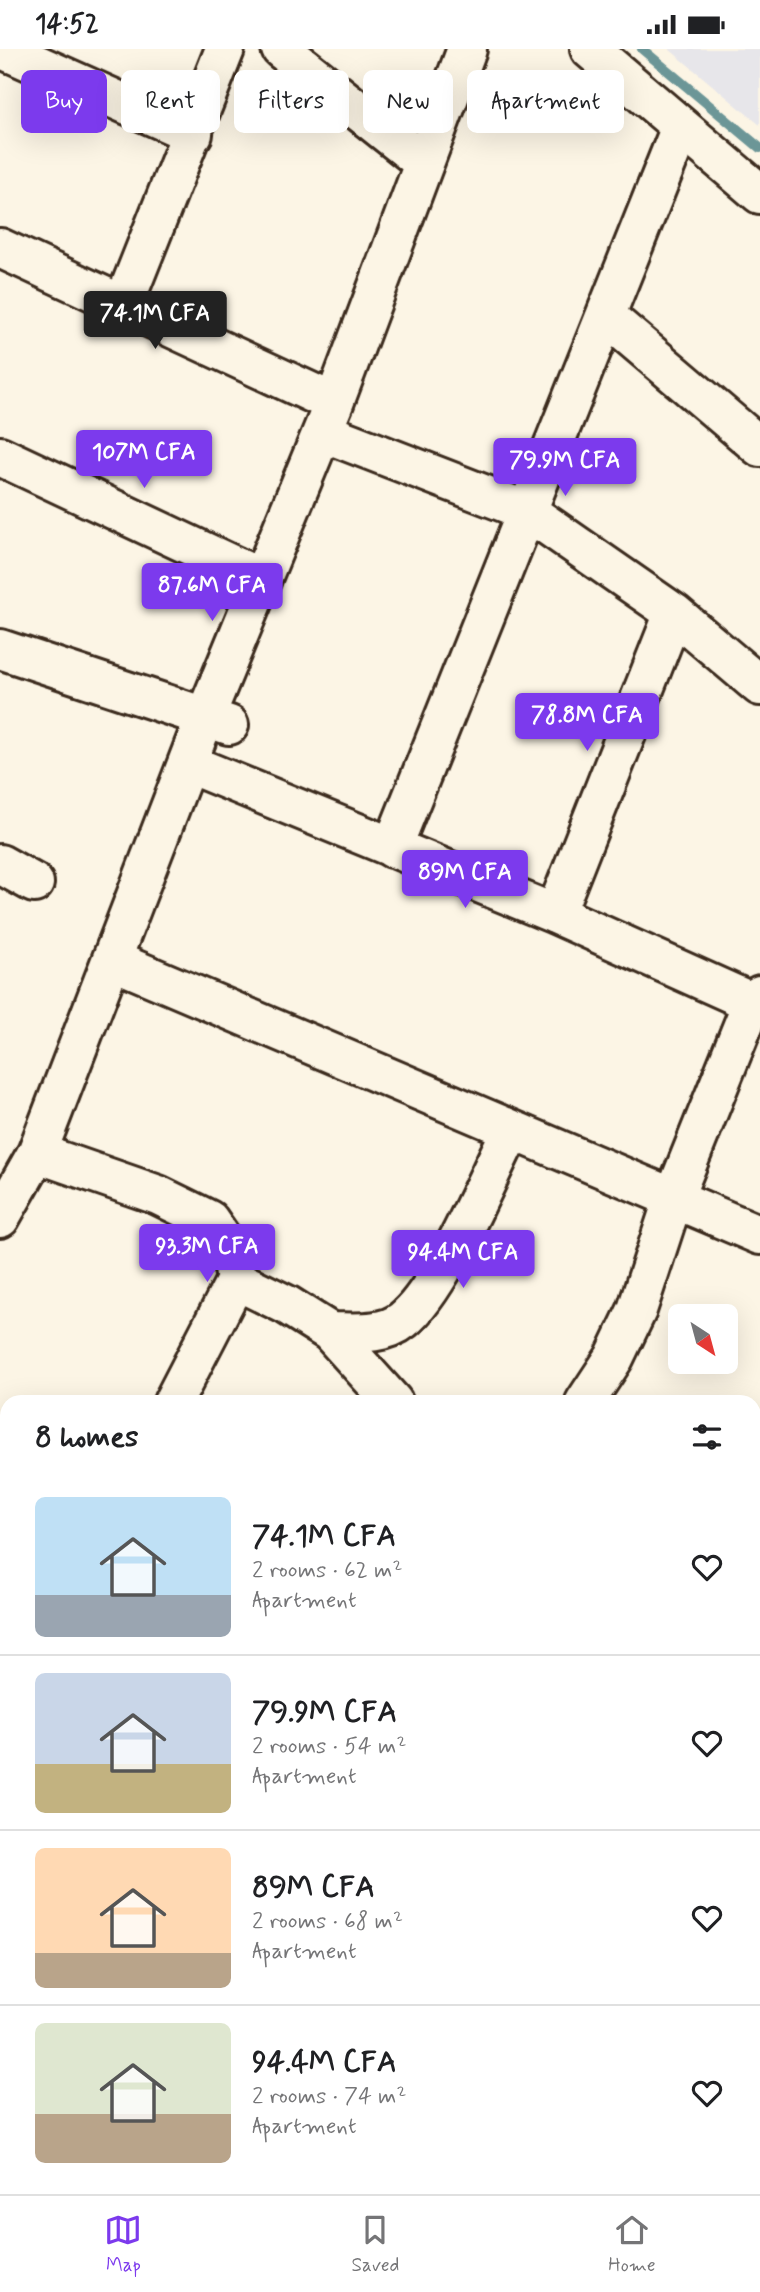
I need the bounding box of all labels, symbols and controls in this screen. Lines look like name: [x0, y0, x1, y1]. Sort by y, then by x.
text: 14:52: [35, 8, 99, 42]
chip: Buy: [21, 70, 107, 133]
chip: Rent: [121, 70, 220, 133]
chip: Filters: [234, 70, 349, 133]
chip: New: [363, 70, 453, 133]
chip: Apartment: [467, 70, 624, 133]
pin: 74.1M CFA: [75, 292, 235, 351]
text: 74.1M CFA: [100, 299, 210, 329]
pin: 107M CFA: [72, 431, 216, 490]
text: 107M CFA: [92, 438, 196, 468]
pin: 79.9M CFA: [485, 439, 645, 498]
text: 79.9M CFA: [509, 446, 621, 476]
pin: 87.6M CFA: [132, 563, 292, 623]
text: 87.6M CFA: [158, 571, 266, 601]
pin: 78.8M CFA: [507, 693, 667, 753]
text: 78.8M CFA: [531, 701, 643, 731]
pin: 89M CFA: [400, 851, 530, 910]
text: 89M CFA: [418, 858, 512, 888]
pin: 93.3M CFA: [127, 1225, 287, 1284]
pin: 94.4M CFA: [383, 1231, 543, 1290]
text: 93.3M CFA: [155, 1232, 259, 1262]
text: 94.4M CFA: [408, 1238, 518, 1268]
north arrow: [668, 1304, 738, 1374]
map controls: [668, 1304, 738, 1374]
text: 8 homes: [35, 1418, 138, 1457]
icon: filters: [688, 1418, 726, 1456]
text: 74.1M CFA: [252, 1517, 396, 1556]
icon: home: [91, 1525, 175, 1609]
icon: heart: [688, 1548, 726, 1586]
text: 2 rooms · 62 m²: [252, 1556, 403, 1586]
text: Apartment: [252, 1586, 357, 1616]
text: 79.9M CFA: [252, 1693, 397, 1732]
icon: home: [91, 1701, 175, 1785]
icon: heart: [688, 1724, 726, 1762]
text: 2 rooms · 54 m²: [252, 1732, 406, 1762]
text: Apartment: [252, 1762, 357, 1792]
text: 89M CFA: [252, 1868, 375, 1907]
icon: home: [91, 1876, 175, 1960]
icon: heart: [688, 1899, 726, 1937]
text: 2 rooms · 68 m²: [252, 1907, 403, 1937]
text: Apartment: [252, 1937, 357, 1967]
text: 94.4M CFA: [252, 2043, 397, 2082]
icon: home: [91, 2051, 175, 2135]
icon: heart: [688, 2074, 726, 2112]
text: 2 rooms · 74 m²: [252, 2082, 407, 2112]
text: Apartment: [252, 2112, 357, 2142]
tab: Map: [104, 2211, 142, 2278]
tab: Saved: [351, 2211, 399, 2278]
tab: Home: [608, 2211, 656, 2278]

